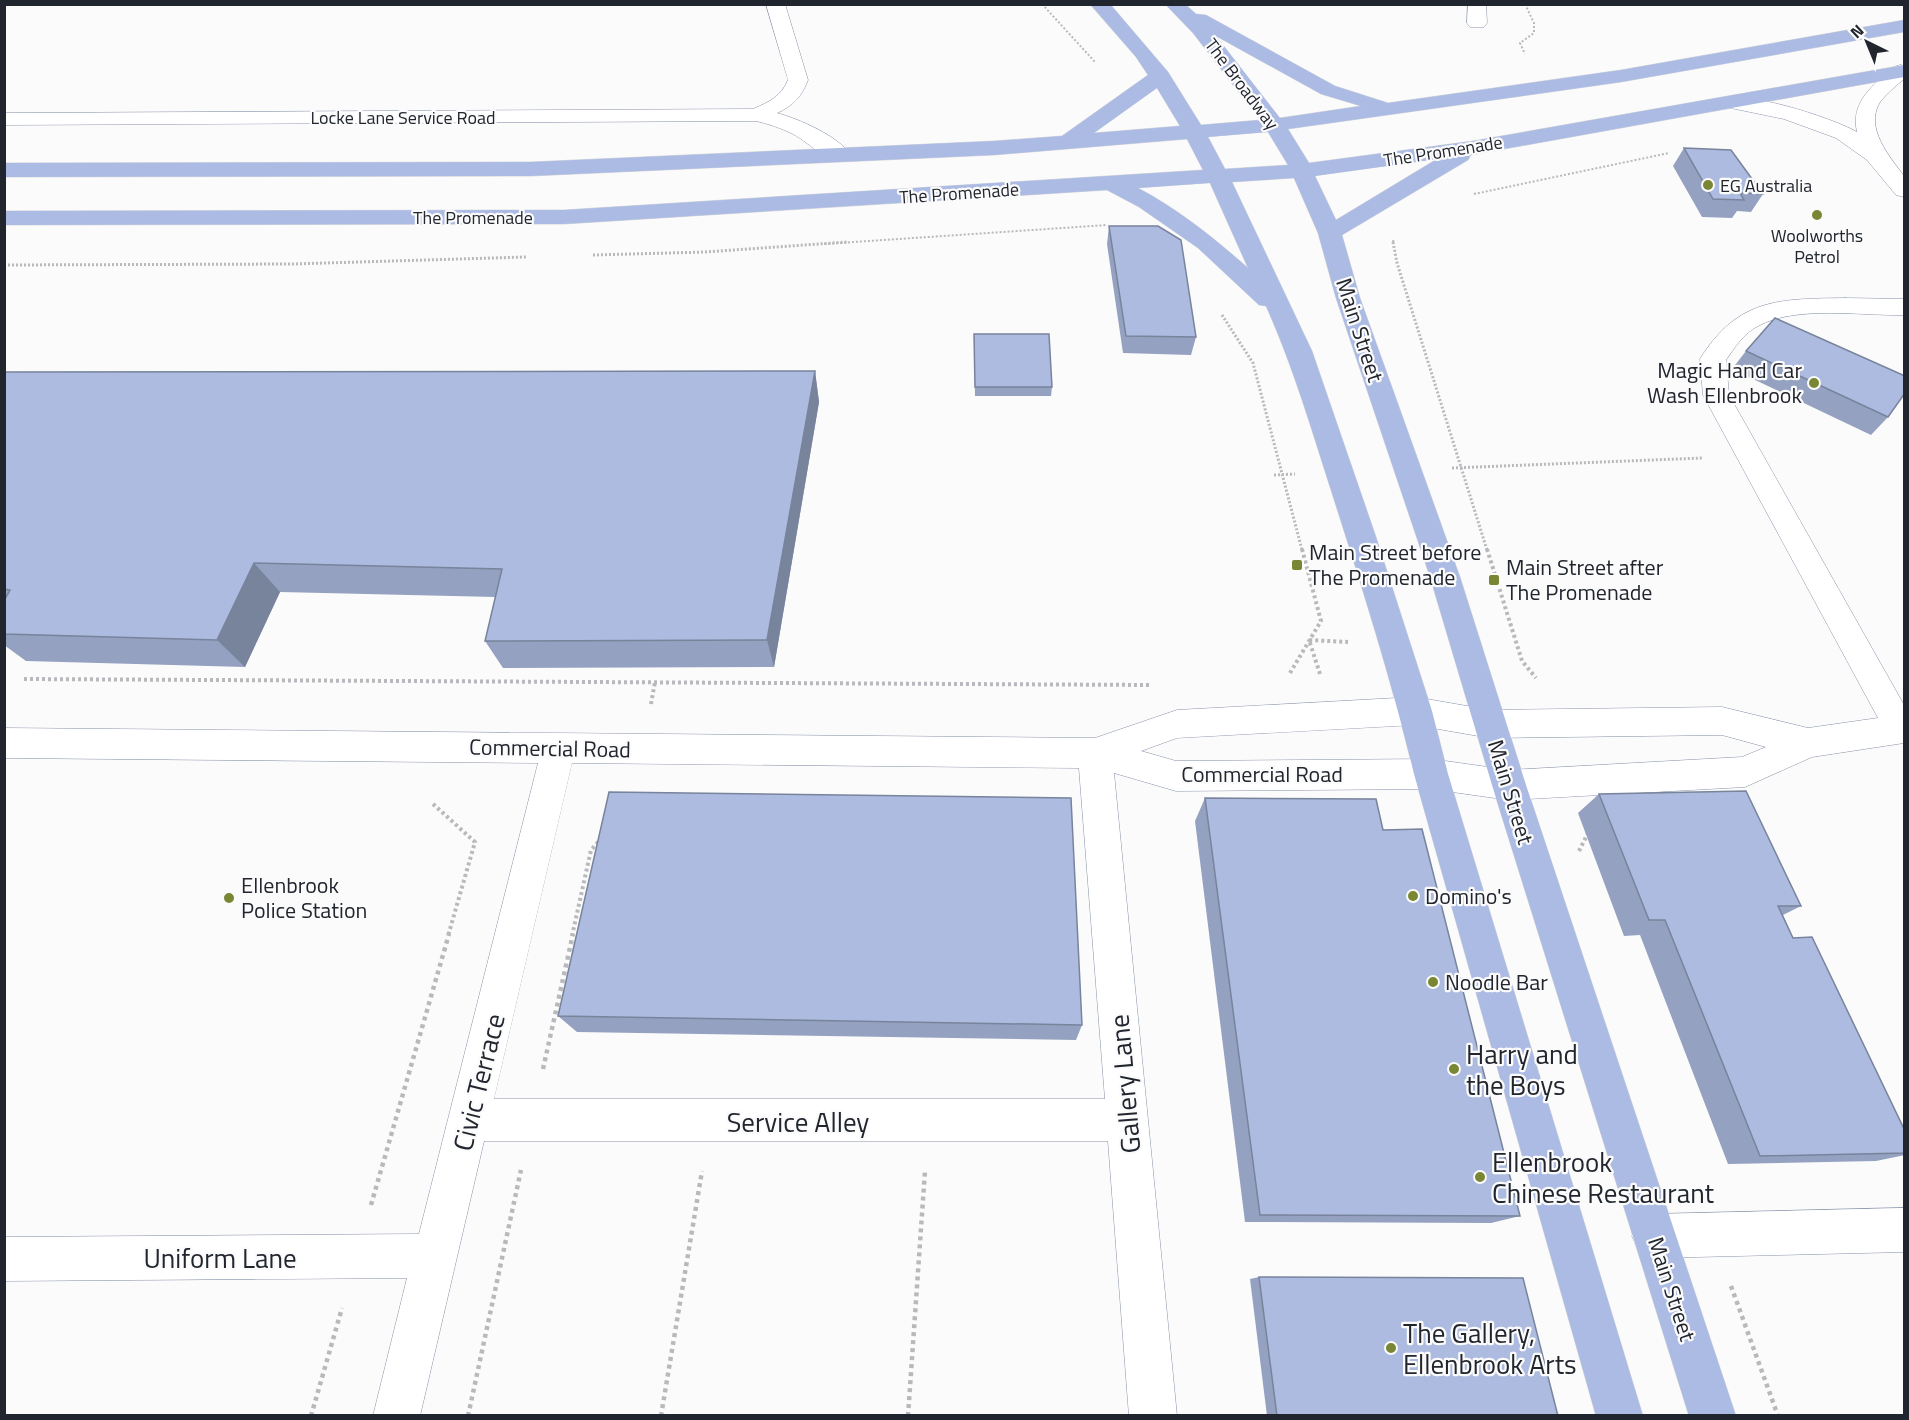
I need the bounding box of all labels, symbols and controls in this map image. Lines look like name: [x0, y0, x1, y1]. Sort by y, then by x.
north arrow: [1837, 12, 1897, 72]
text: N: [1845, 18, 1869, 44]
street label: The Broadway: [1199, 32, 1286, 136]
street label: Locke Lane Service Road: [310, 104, 496, 131]
street label: The Promenade: [1382, 128, 1504, 174]
place label: EG Australia: [1720, 172, 1812, 199]
street label: The Promenade: [898, 175, 1020, 211]
marker: EG Australia: [1701, 178, 1715, 192]
street label: The Promenade: [413, 204, 533, 231]
marker: Woolworths Petrol: [1810, 208, 1824, 222]
place label: Woolworths Petrol: [1771, 222, 1863, 270]
street label: Main Street: [1327, 274, 1393, 387]
place label: Magic Hand Car Wash Ellenbrook: [1647, 353, 1802, 412]
marker: Magic Hand Car Wash Ellenbrook: [1807, 376, 1821, 390]
place label: Main Street before The Promenade: [1309, 535, 1481, 594]
place label: Main Street after The Promenade: [1506, 550, 1664, 609]
marker: Main Street before The Promenade: [1290, 558, 1304, 572]
marker: Main Street after The Promenade: [1487, 573, 1501, 587]
street label: Commercial Road: [469, 730, 631, 766]
street label: Main Street: [1479, 736, 1543, 849]
street label: Commercial Road: [1181, 757, 1343, 791]
place label: Ellenbrook Police Station: [241, 868, 367, 927]
place label: Domino's: [1425, 879, 1512, 913]
marker: Domino's: [1406, 889, 1420, 903]
marker: Ellenbrook Police Station: [222, 891, 236, 905]
place label: Noodle Bar: [1445, 965, 1548, 999]
marker: Noodle Bar: [1426, 975, 1440, 989]
street label: Civic Terrace: [441, 1009, 515, 1155]
street label: Gallery Lane: [1098, 1013, 1150, 1155]
place label: Harry and the Boys: [1466, 1033, 1578, 1105]
marker: Harry and the Boys: [1447, 1062, 1461, 1076]
street label: Service Alley: [727, 1101, 869, 1142]
place label: Ellenbrook Chinese Restaurant: [1492, 1141, 1715, 1213]
marker: Ellenbrook Chinese Restaurant: [1473, 1170, 1487, 1184]
street label: Main Street: [1639, 1233, 1705, 1346]
street label: Uniform Lane: [143, 1237, 297, 1278]
place label: The Gallery, Ellenbrook Arts: [1403, 1312, 1577, 1384]
marker: The Gallery, Ellenbrook Arts: [1384, 1341, 1398, 1355]

